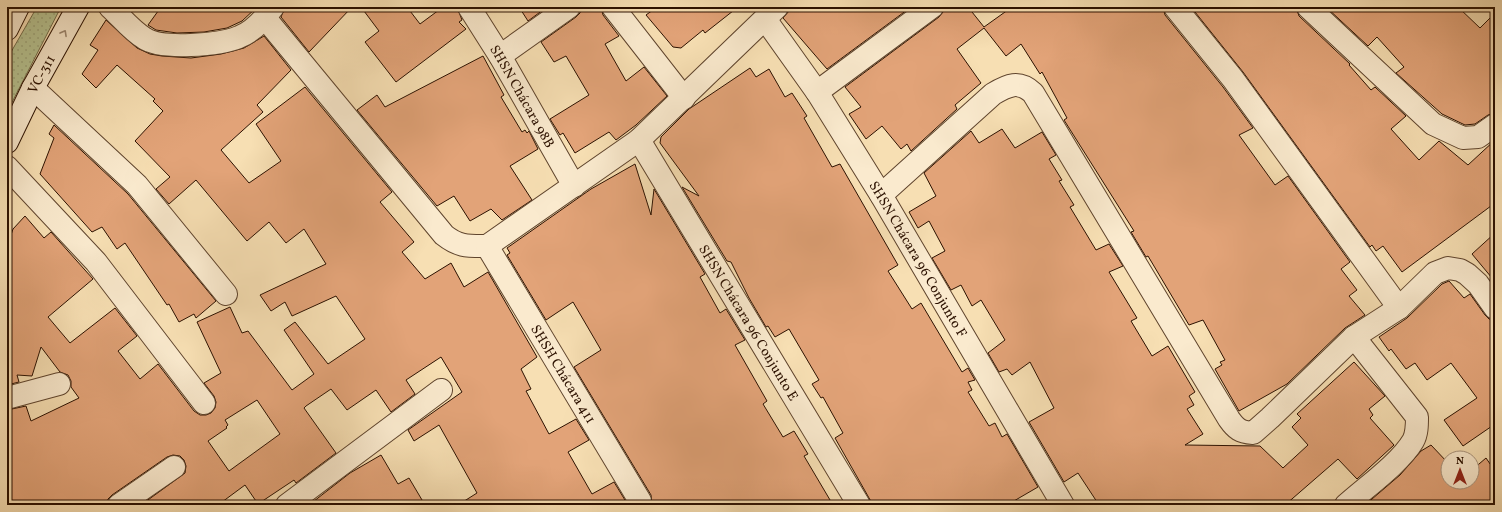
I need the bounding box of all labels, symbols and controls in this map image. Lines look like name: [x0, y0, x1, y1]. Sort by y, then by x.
one-way arrow: [59, 30, 66, 37]
street label: SHSN Chácara 98B: [484, 42, 558, 152]
street label: VC-311: [24, 52, 61, 97]
street label: SHSN Chácara 96 Conjunto F: [864, 178, 971, 342]
street label: SHSN Chácara 96 Conjunto E: [693, 242, 802, 405]
street label: SHSH Chácara 411: [525, 322, 599, 427]
north arrow: [1440, 450, 1480, 490]
text: N: [1456, 454, 1464, 469]

